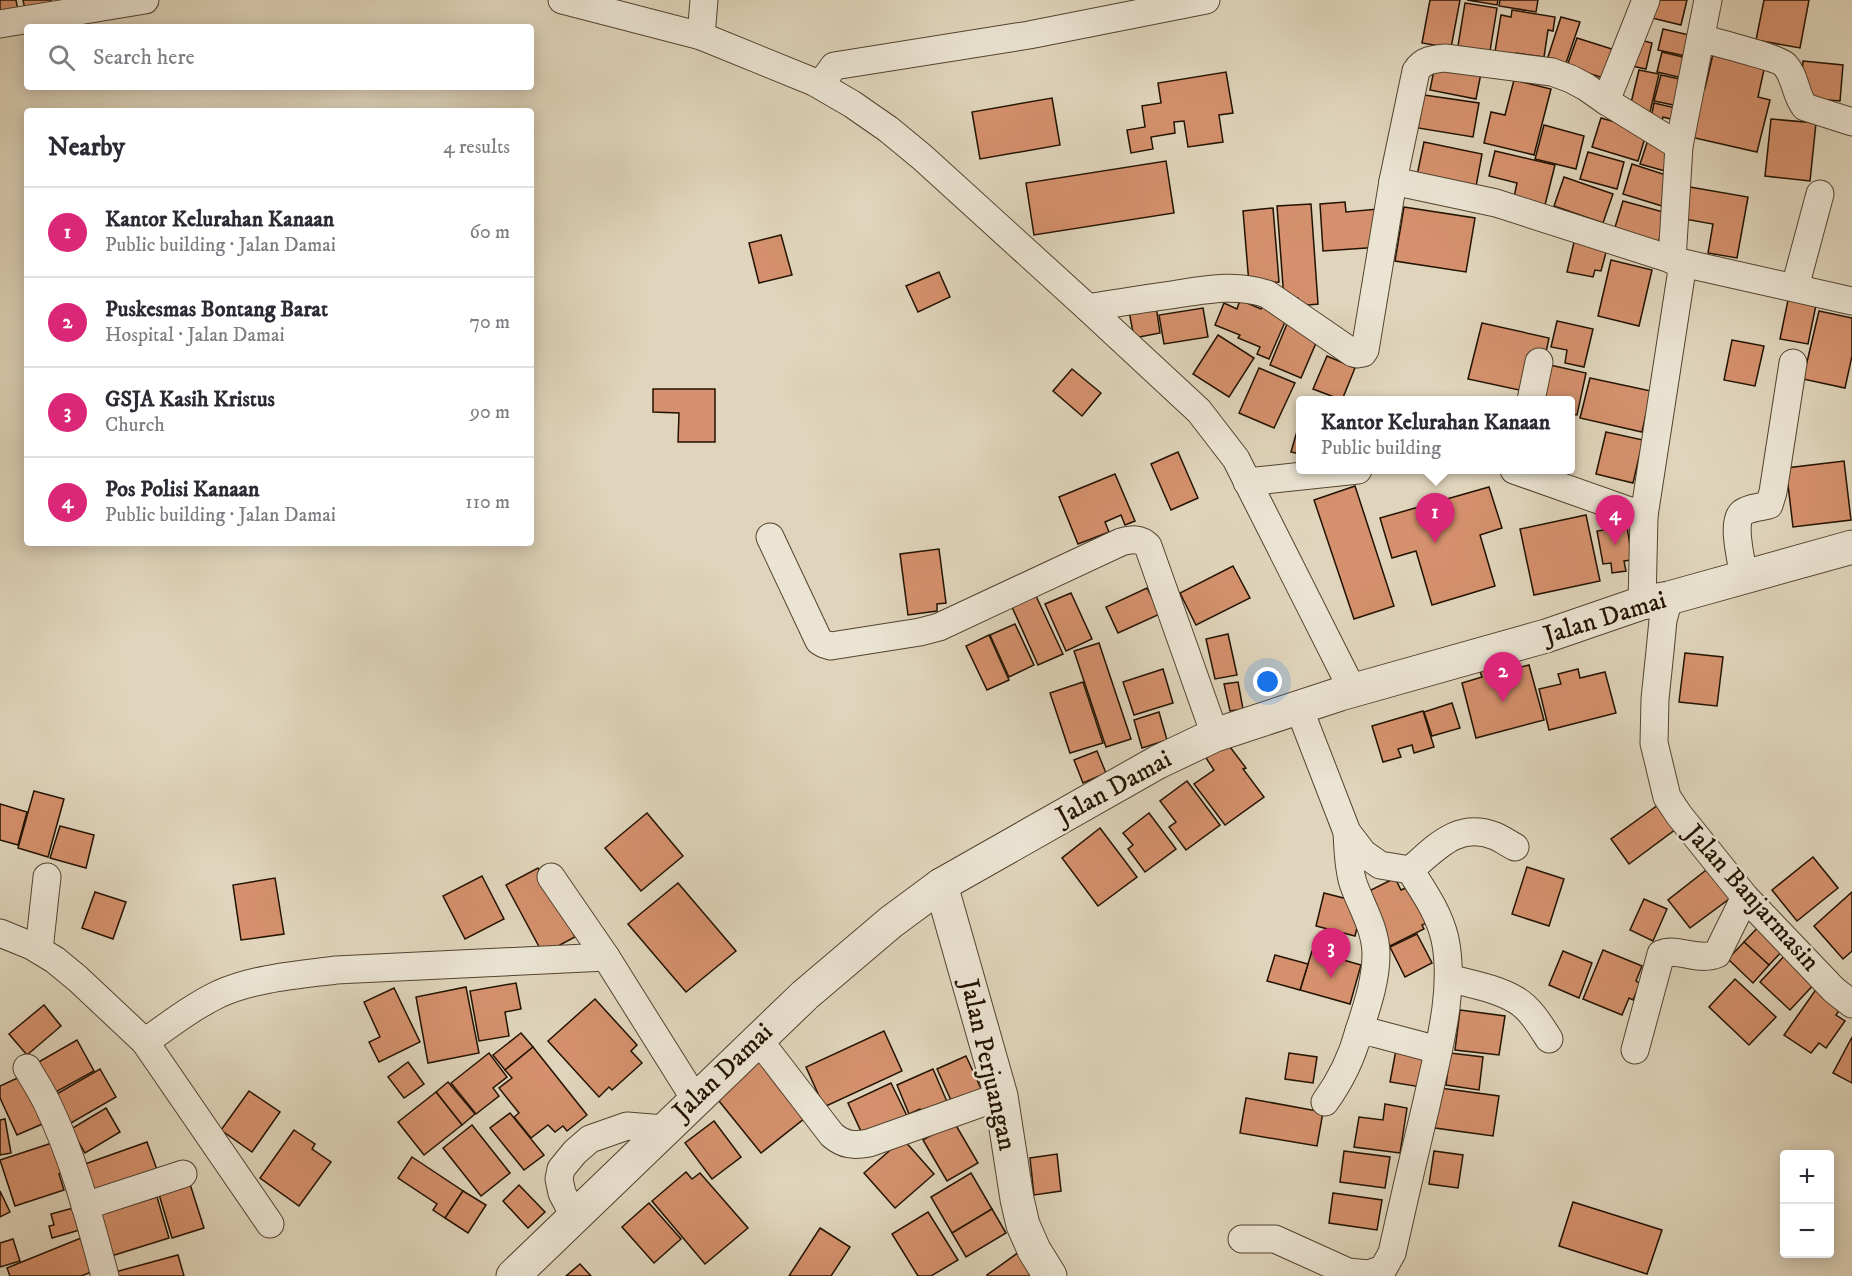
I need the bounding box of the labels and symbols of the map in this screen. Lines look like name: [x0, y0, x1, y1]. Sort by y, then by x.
pin: 1: [1416, 494, 1454, 543]
pin: 4: [1596, 496, 1634, 545]
street label: Jalan Damai: [1538, 584, 1670, 653]
pin: 2: [1484, 652, 1522, 702]
your location: [1253, 667, 1282, 696]
street label: Jalan Damai: [1049, 743, 1177, 834]
street label: Jalan Banjarmasin: [1676, 816, 1827, 979]
pin: 3: [1312, 928, 1350, 978]
street label: Jalan Perjuangan: [952, 974, 1024, 1154]
street label: Jalan Damai: [665, 1016, 780, 1129]

